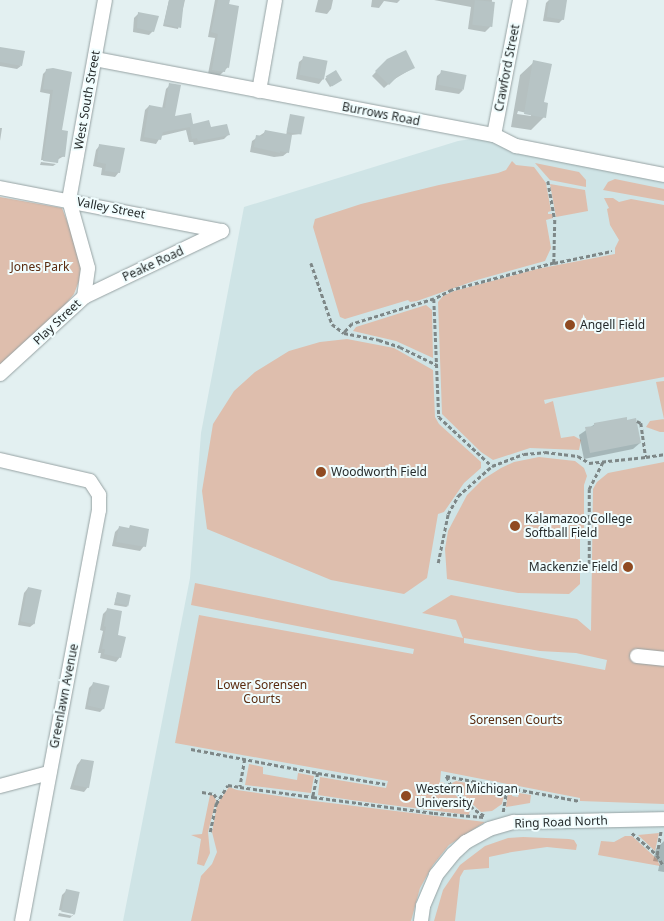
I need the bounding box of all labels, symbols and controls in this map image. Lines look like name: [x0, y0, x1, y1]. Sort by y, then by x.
street label: Crawford Street: [491, 23, 523, 113]
street label: West South Street: [71, 49, 103, 151]
street label: Burrows Road: [341, 99, 421, 129]
street label: Valley Street: [76, 194, 146, 222]
street label: Peake Road: [120, 244, 186, 284]
park label: Jones Park: [11, 260, 69, 274]
street label: Play Street: [30, 296, 84, 348]
place label: Angell Field: [580, 318, 645, 332]
marker: Angell Field: [564, 319, 576, 331]
place label: Woodworth Field: [331, 465, 427, 479]
marker: Woodworth Field: [315, 466, 327, 478]
place label: Kalamazoo College Softball Field: [525, 512, 632, 540]
marker: Kalamazoo College Softball Field: [509, 520, 521, 532]
place label: Mackenzie Field: [529, 560, 618, 574]
marker: Mackenzie Field: [622, 561, 634, 573]
street label: Greenlawn Avenue: [47, 642, 81, 750]
park label: Lower Sorensen Courts: [217, 678, 307, 706]
park label: Sorensen Courts: [469, 713, 563, 727]
place label: Western Michigan University: [416, 782, 518, 810]
marker: Western Michigan University: [400, 790, 412, 802]
street label: Ring Road North: [514, 813, 608, 831]

